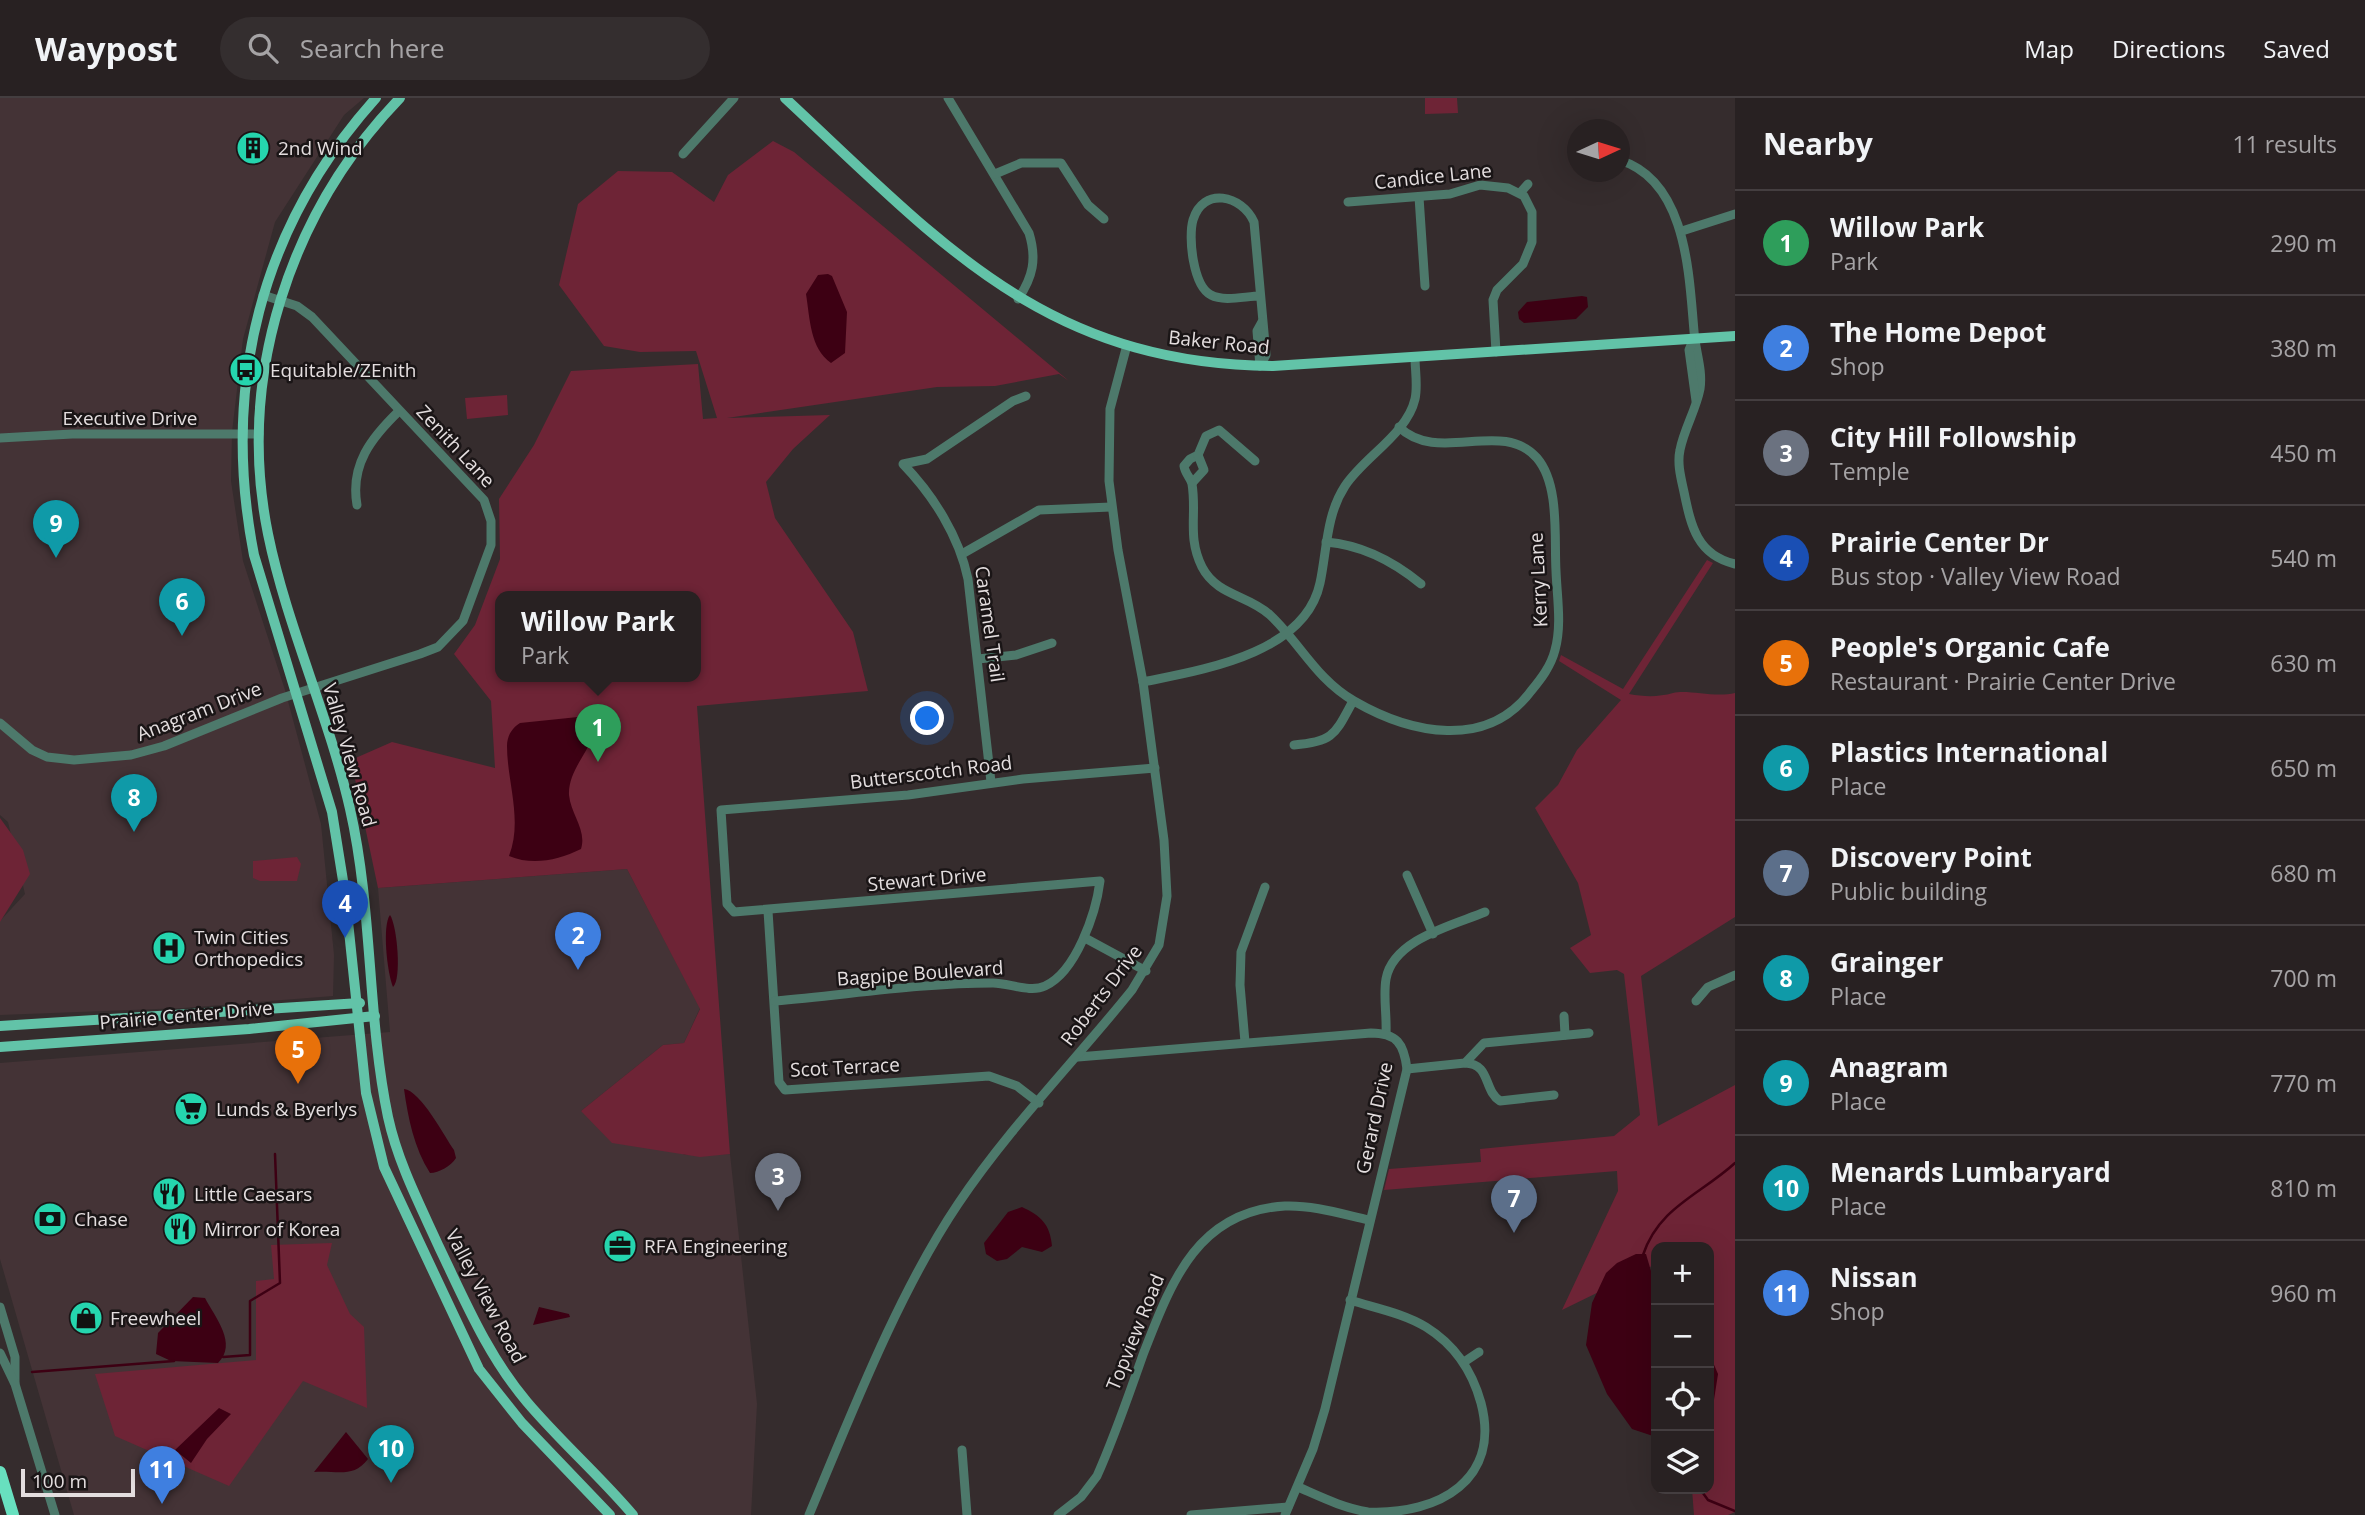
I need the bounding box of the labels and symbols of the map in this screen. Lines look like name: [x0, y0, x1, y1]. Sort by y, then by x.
north arrow: [1567, 119, 1630, 182]
building icon: 2nd Wind: [234, 129, 272, 167]
place label: 2nd Wind: [278, 135, 363, 161]
street label: Candice Lane: [1373, 157, 1493, 195]
street label: Baker Road: [1167, 324, 1271, 360]
bus stop icon: Equitable/ZEnith: [227, 351, 265, 389]
place label: Equitable/ZEnith: [270, 357, 416, 383]
street label: Zenith Lane: [411, 399, 501, 493]
street label: Executive Drive: [62, 405, 198, 431]
pin: 9: [33, 500, 79, 558]
street label: Kerry Lane: [1523, 532, 1553, 628]
street label: Caramel Trail: [969, 564, 1011, 684]
pin: 6: [159, 578, 205, 636]
street label: Anagram Drive: [133, 675, 265, 747]
street label: Valley View Road: [317, 680, 383, 830]
your location: [910, 701, 944, 735]
pin: 1: [575, 704, 621, 762]
street label: Butterscotch Road: [848, 749, 1014, 795]
pin: 8: [111, 774, 157, 832]
street label: Stewart Drive: [867, 861, 987, 897]
pin: 4: [322, 880, 368, 938]
pin: 2: [555, 912, 601, 970]
place label: Twin Cities Orthopedics: [194, 924, 303, 972]
hospital icon: Twin Cities Orthopedics: [150, 929, 188, 967]
street label: Roberts Drive: [1054, 939, 1148, 1051]
street label: Bagpipe Boulevard: [836, 954, 1004, 992]
street label: Prairie Center Drive: [98, 994, 274, 1036]
pin: 5: [275, 1026, 321, 1084]
street label: Scot Terrace: [790, 1051, 900, 1083]
street label: Gerard Drive: [1349, 1060, 1399, 1176]
supermarket icon: Lunds & Byerlys: [172, 1090, 210, 1128]
place label: Lunds & Byerlys: [216, 1096, 357, 1122]
pin: 3: [755, 1153, 801, 1211]
restaurant icon: Little Caesars: [150, 1175, 188, 1213]
pin: 7: [1491, 1175, 1537, 1233]
place label: Little Caesars: [194, 1181, 312, 1207]
bank icon: Chase: [31, 1200, 69, 1238]
place label: Chase: [74, 1206, 128, 1232]
restaurant icon: Mirror of Korea: [161, 1210, 199, 1248]
place label: Mirror of Korea: [204, 1216, 340, 1242]
street label: Valley View Road: [440, 1224, 532, 1368]
office icon: RFA Engineering: [601, 1227, 639, 1265]
place label: RFA Engineering: [644, 1233, 787, 1259]
street label: Topview Road: [1100, 1270, 1170, 1394]
shop icon: Freewheel: [67, 1299, 105, 1337]
place label: Freewheel: [110, 1305, 201, 1331]
pin: 10: [368, 1425, 414, 1483]
pin: 11: [139, 1446, 185, 1504]
scale bar: [21, 1466, 135, 1498]

